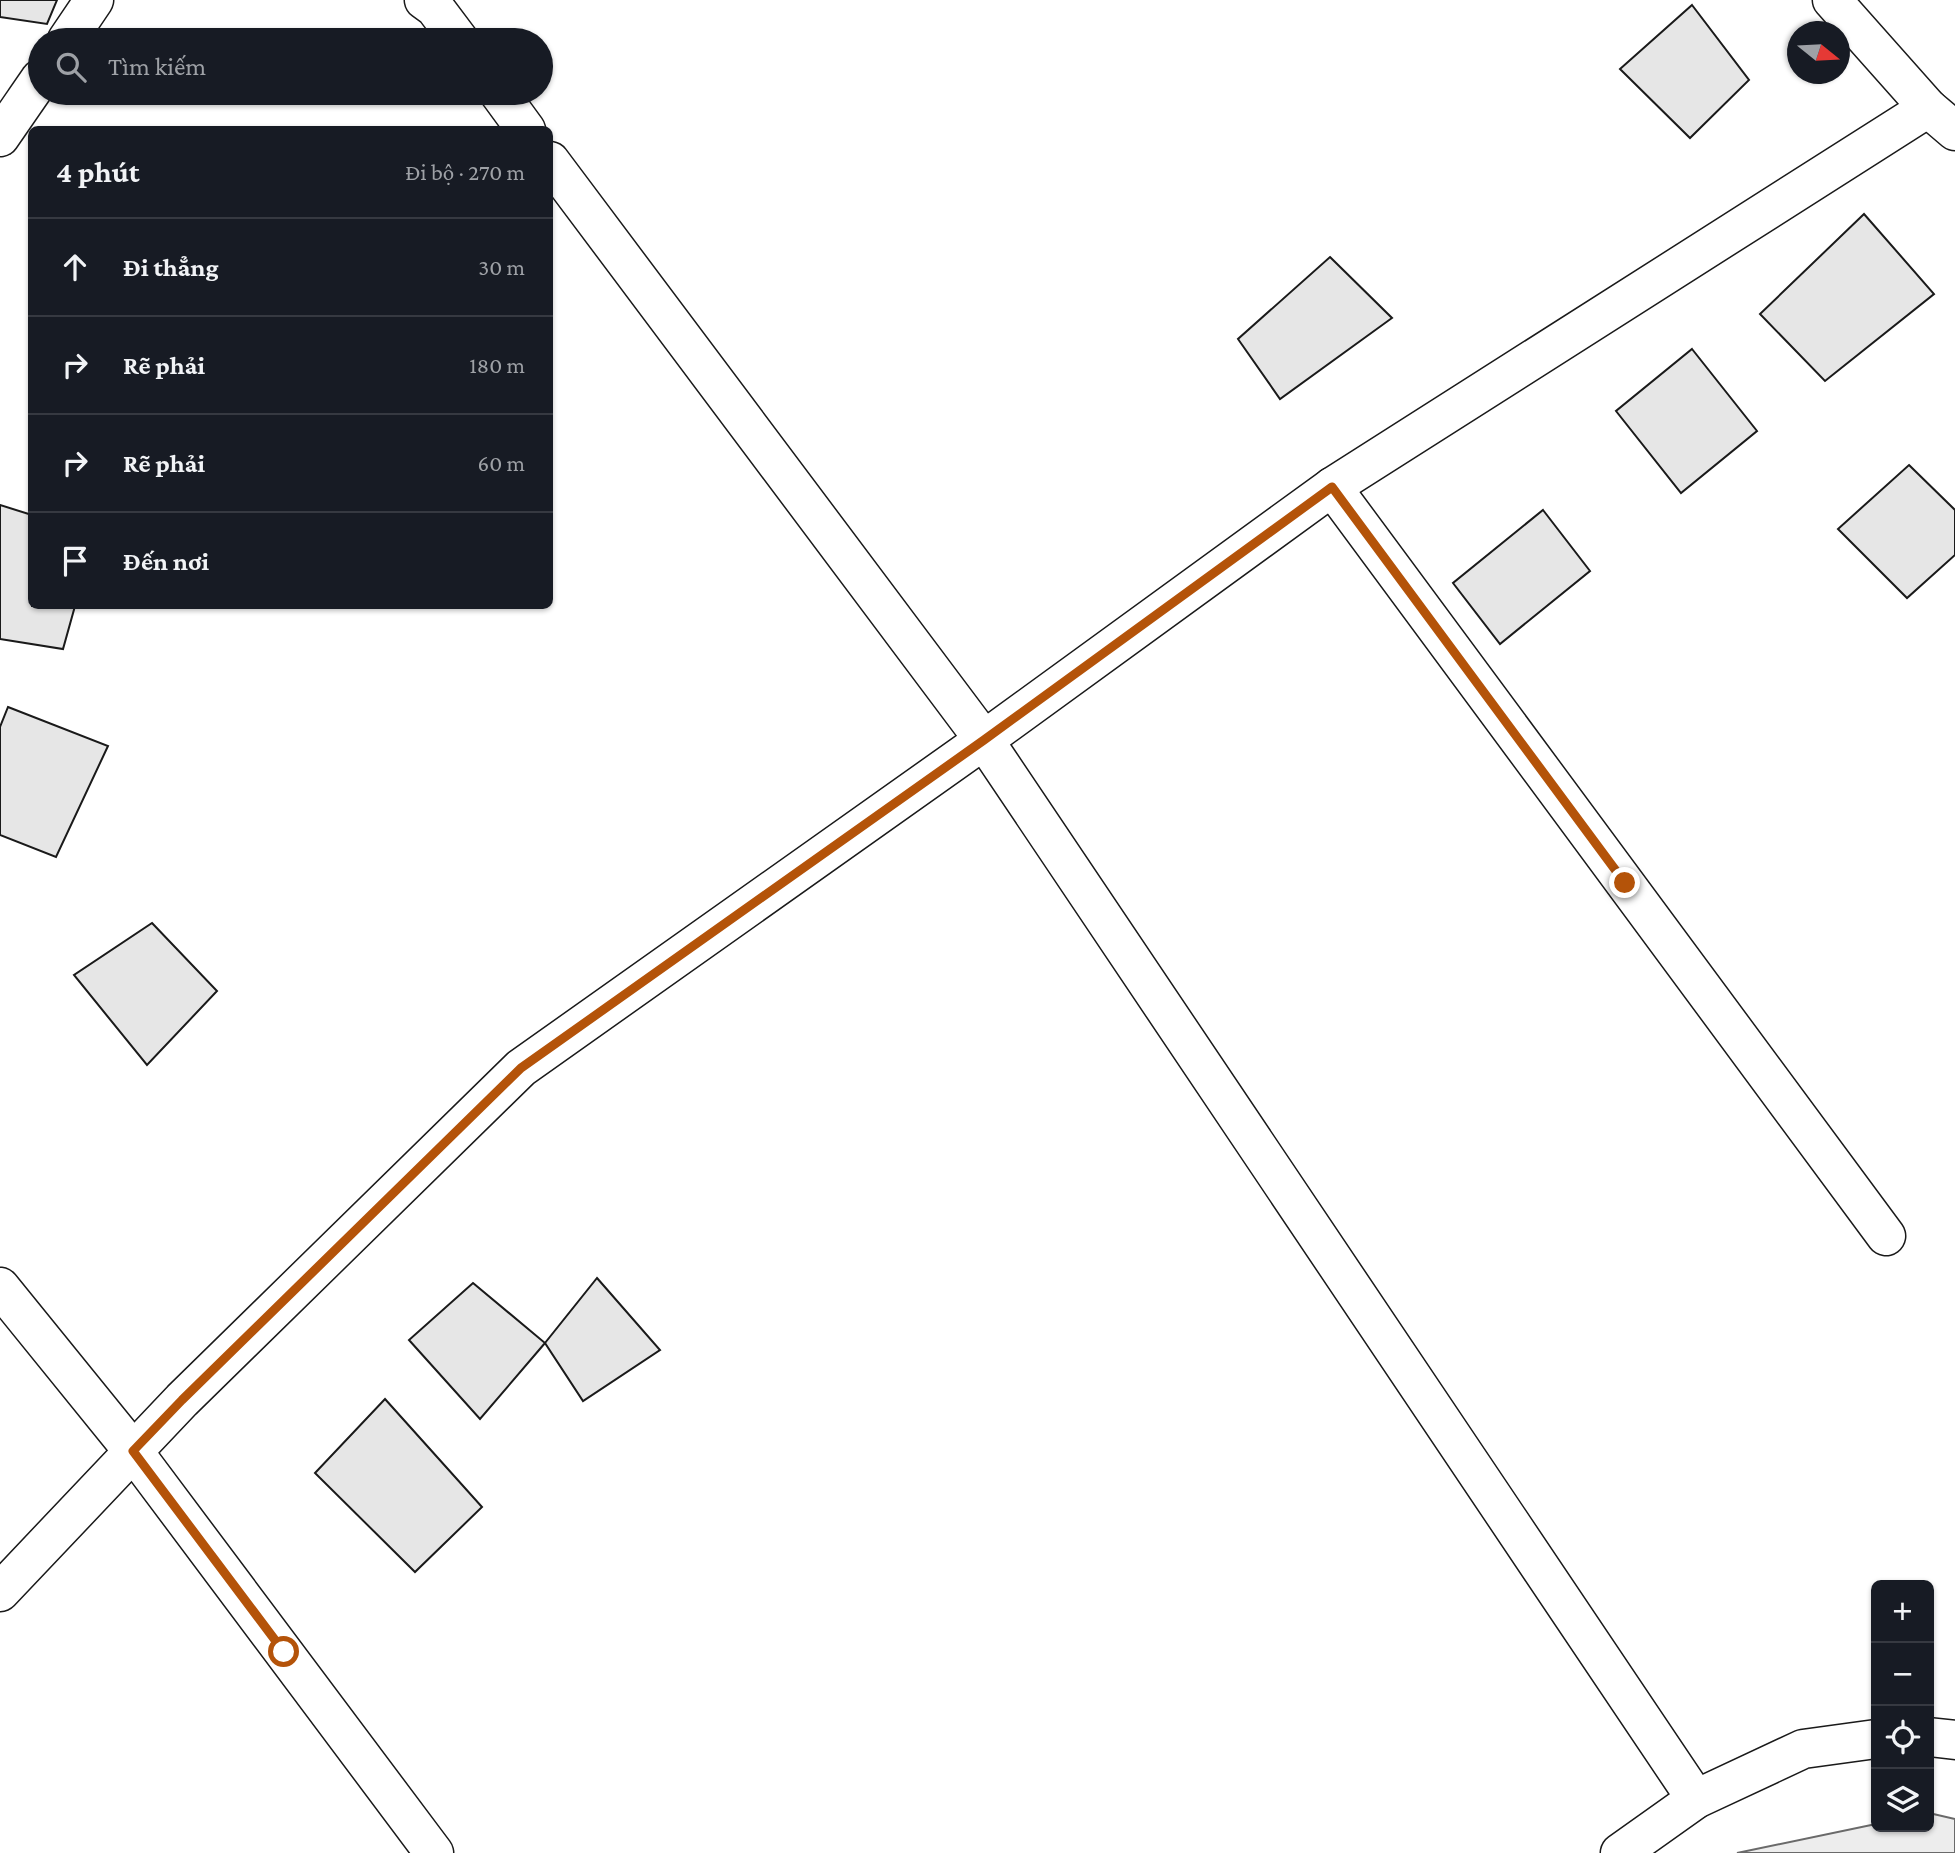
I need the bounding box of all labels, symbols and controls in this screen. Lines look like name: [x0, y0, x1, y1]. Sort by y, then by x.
north arrow: [1787, 21, 1850, 84]
search box: [28, 28, 553, 105]
icon: search: [52, 48, 90, 86]
text: Tìm kiếm: [108, 52, 206, 81]
text: 4 phút: [56, 155, 140, 188]
text: Đi bộ · 270 m: [405, 159, 525, 185]
icon: ahead: [56, 248, 94, 286]
text: Đi thẳng: [123, 253, 219, 282]
text: 30 m: [478, 254, 525, 280]
icon: right: [56, 346, 94, 384]
text: Rẽ phải: [123, 351, 205, 380]
text: 180 m: [469, 352, 525, 378]
icon: right: [56, 444, 94, 482]
text: Rẽ phải: [123, 449, 205, 478]
text: 60 m: [478, 450, 525, 476]
icon: arrive: [56, 542, 94, 580]
text: Đến nơi: [123, 547, 209, 576]
route end: [1609, 867, 1640, 898]
map controls: [1871, 1580, 1934, 1832]
button: +: [1871, 1580, 1934, 1643]
route start: [268, 1636, 299, 1667]
button: −: [1871, 1643, 1934, 1706]
button: locate: [1871, 1706, 1934, 1769]
button: layers: [1871, 1769, 1934, 1832]

